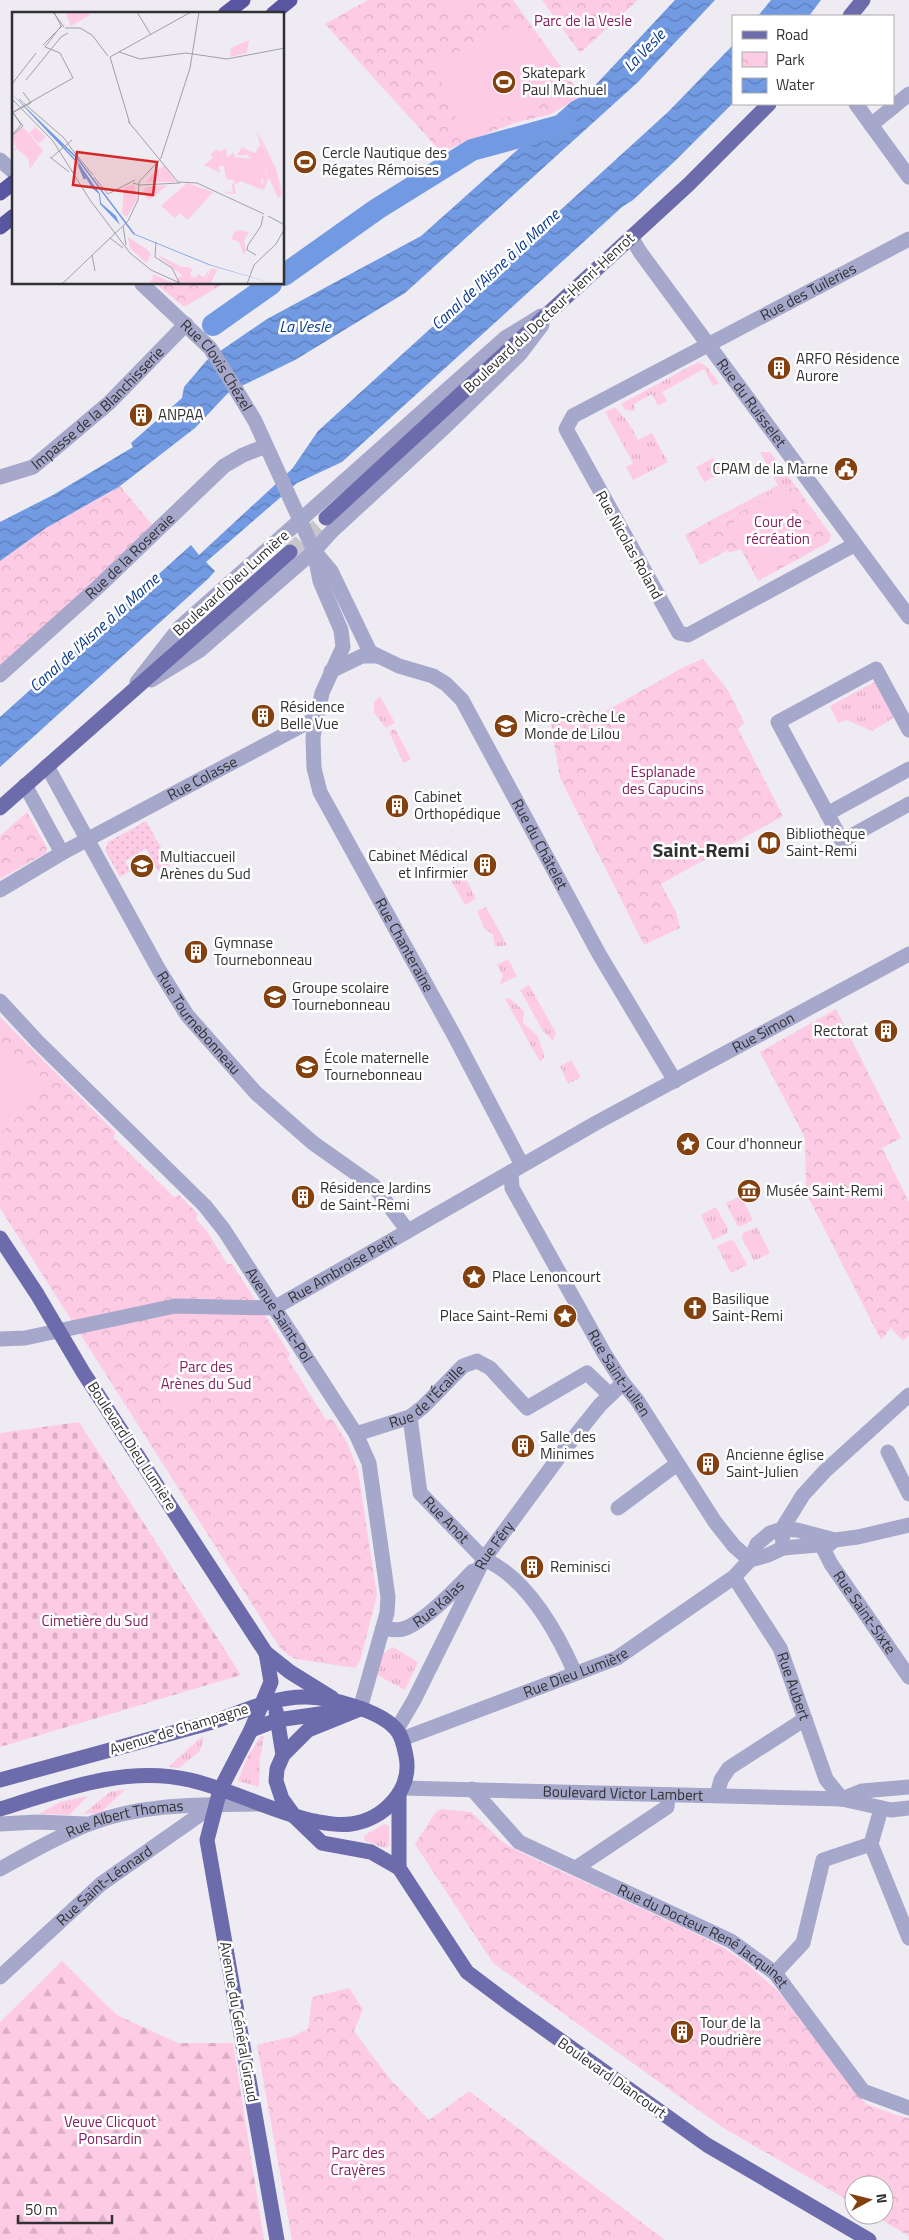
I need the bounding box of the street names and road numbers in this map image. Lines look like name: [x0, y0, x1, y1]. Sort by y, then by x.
street label: Boulevard du Docteur-Henri-Henrot: [458, 226, 640, 398]
street label: Rue des Tuileries: [756, 257, 860, 326]
street label: Rue Clovis Chézel: [175, 314, 258, 415]
street label: Impasse de la Blanchisserie: [26, 341, 169, 475]
street label: Rue du Ruisselet: [711, 353, 793, 453]
street label: Rue Nicolas Roland: [590, 486, 669, 603]
street label: Rue de la Roseraie: [80, 507, 180, 604]
street label: Boulevard Dieu Lumière: [167, 524, 294, 641]
street label: Rue Colasse: [163, 750, 241, 806]
street label: Rue du Châtelet: [506, 794, 574, 894]
street label: Rue Chanteraine: [370, 894, 440, 996]
street label: Rue Tournebonneau: [151, 966, 247, 1080]
street label: Rue Simon: [728, 1006, 799, 1058]
street label: Rue Ambroise Petit: [283, 1228, 401, 1309]
street label: Avenue Saint-Pol: [240, 1263, 319, 1367]
street label: Rue Saint-Julien: [582, 1325, 657, 1421]
street label: Rue de l'Écaille: [386, 1359, 470, 1434]
street label: Boulevard Dieu Lumière: [82, 1377, 183, 1515]
street label: Rue Anot: [418, 1491, 475, 1549]
street label: Rue Féry: [468, 1516, 519, 1574]
street label: Rue Saint-Sixte: [828, 1566, 902, 1659]
street label: Rue Kalas: [408, 1575, 469, 1633]
street label: Rue Dieu Lumière: [520, 1641, 633, 1703]
street label: Rue Aubert: [771, 1649, 817, 1724]
street label: Avenue de Champagne: [107, 1696, 251, 1761]
street label: Boulevard Victor Lambert: [542, 1780, 704, 1807]
street label: Rue Albert Thomas: [62, 1794, 184, 1844]
street label: Rue Saint-Léonard: [51, 1839, 157, 1931]
street label: Rue du Docteur René Jacquinet: [614, 1878, 795, 1993]
street label: Avenue du Général Giraud: [214, 1940, 265, 2104]
street label: Boulevard Diancourt: [553, 2031, 672, 2124]

